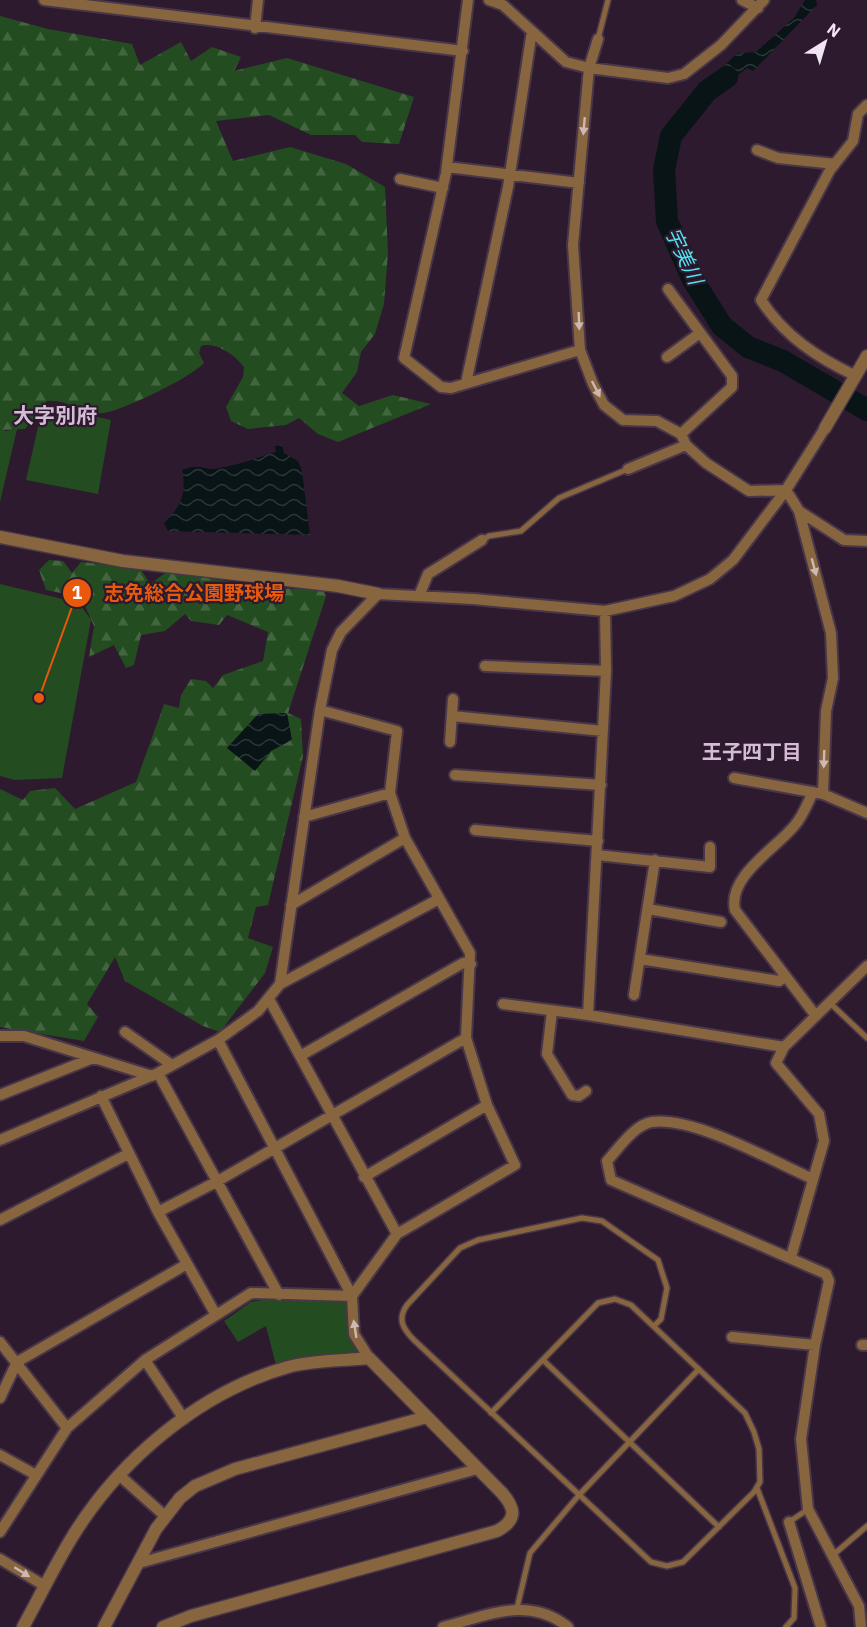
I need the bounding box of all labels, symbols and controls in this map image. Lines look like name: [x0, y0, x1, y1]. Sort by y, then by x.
north arrow: [795, 12, 855, 72]
text: N: [823, 19, 845, 41]
one-way arrow: [579, 117, 589, 136]
water label: 宇美川: [660, 223, 710, 290]
one-way arrow: [575, 311, 584, 330]
one-way arrow: [591, 381, 601, 398]
district label: 大字別府: [13, 401, 97, 429]
one-way arrow: [809, 558, 819, 577]
callout: 志免総合公園野球場: [62, 574, 296, 612]
text: 志免総合公園野球場: [104, 579, 284, 606]
text: 1: [72, 581, 83, 604]
district label: 王子四丁目: [702, 738, 802, 765]
one-way arrow: [820, 750, 829, 769]
one-way arrow: [350, 1319, 359, 1338]
one-way arrow: [14, 1567, 30, 1578]

